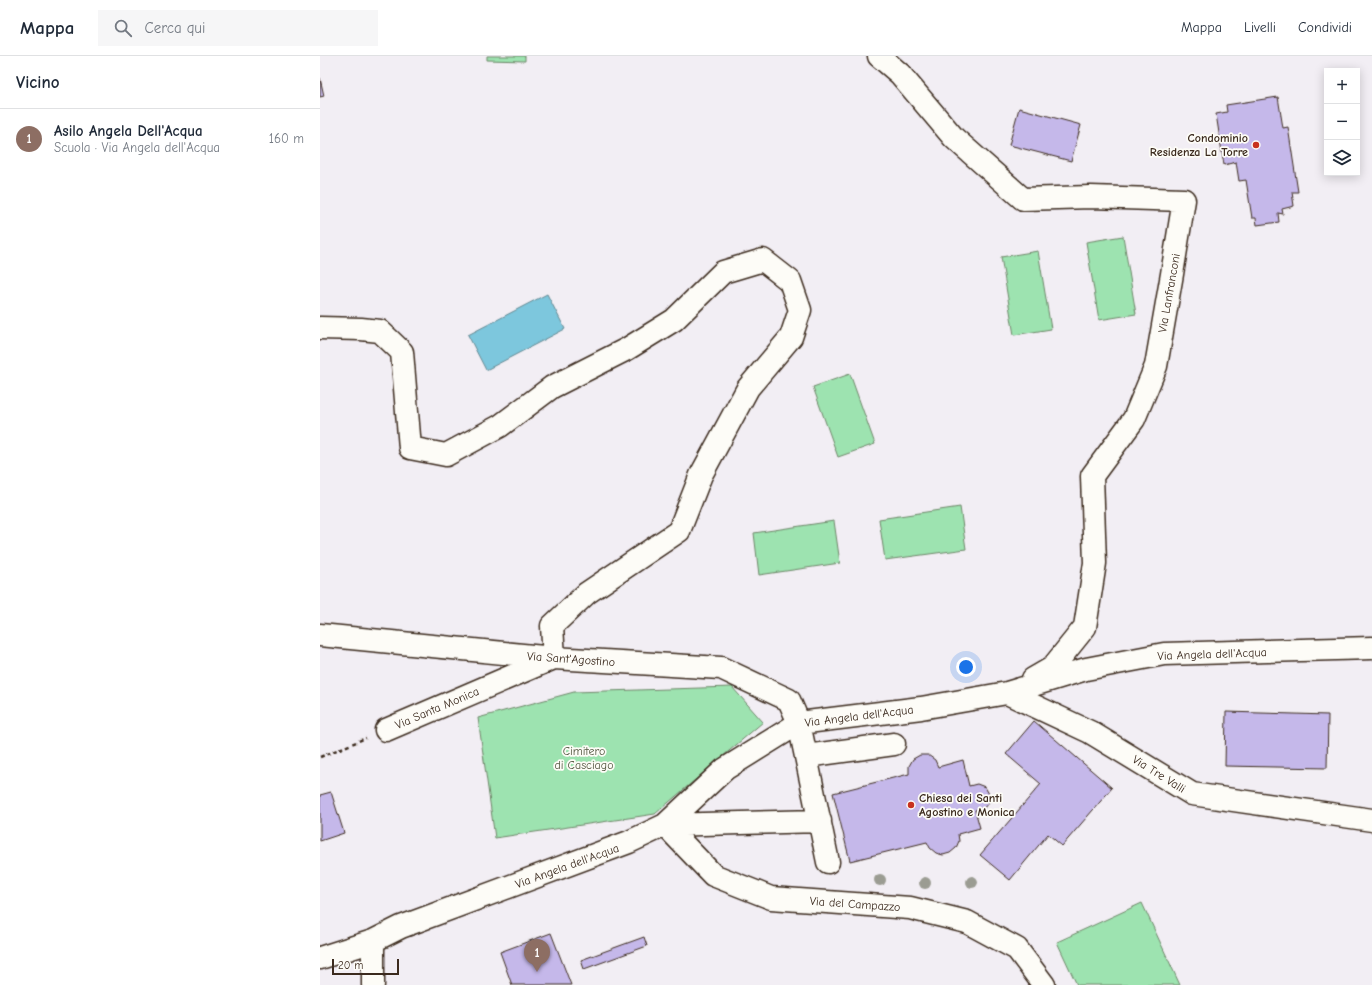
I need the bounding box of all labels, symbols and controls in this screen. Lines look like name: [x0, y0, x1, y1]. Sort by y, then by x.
search box: [98, 10, 378, 46]
text: Mappa: [20, 17, 74, 39]
icon: search: [112, 17, 134, 39]
text: Cerca qui: [144, 19, 205, 37]
text: Mappa: [1181, 19, 1222, 36]
text: Livelli: [1244, 19, 1276, 36]
text: Condividi: [1298, 19, 1352, 36]
map controls: [1324, 68, 1360, 176]
button: +: [1324, 68, 1360, 104]
text: Vicino: [16, 73, 59, 92]
button: −: [1324, 104, 1360, 140]
text: Asilo Angela Dell'Acqua: [54, 122, 203, 140]
text: 1: [26, 131, 32, 146]
text: 160 m: [269, 131, 304, 146]
place label: Condominio Residenza La Torre: [1150, 131, 1248, 159]
text: Scuola · Via Angela dell'Acqua: [54, 140, 220, 155]
marker: Condominio Residenza La Torre: [1251, 140, 1261, 150]
button: layers: [1324, 140, 1360, 176]
street label: Via Lanfranconi: [1155, 252, 1183, 334]
street label: Via Angela dell'Acqua: [1157, 645, 1267, 663]
street label: Via Sant'Agostino: [526, 649, 616, 669]
your location: [956, 657, 976, 677]
street label: Via Santa Monica: [393, 684, 481, 732]
street label: Via Angela dell'Acqua: [804, 702, 914, 730]
park label: Cimitero di Casciago: [554, 744, 614, 772]
street label: Via Tre Valli: [1130, 752, 1188, 796]
place label: Chiesa dei Santi Agostino e Monica: [919, 791, 1015, 819]
marker: Chiesa dei Santi Agostino e Monica: [906, 800, 916, 810]
street label: Via Angela dell'Acqua: [513, 841, 621, 891]
street label: Via del Campazzo: [809, 894, 901, 914]
pin: 1: [524, 939, 550, 972]
scale bar: [332, 957, 399, 976]
text: 20 m: [338, 959, 363, 972]

